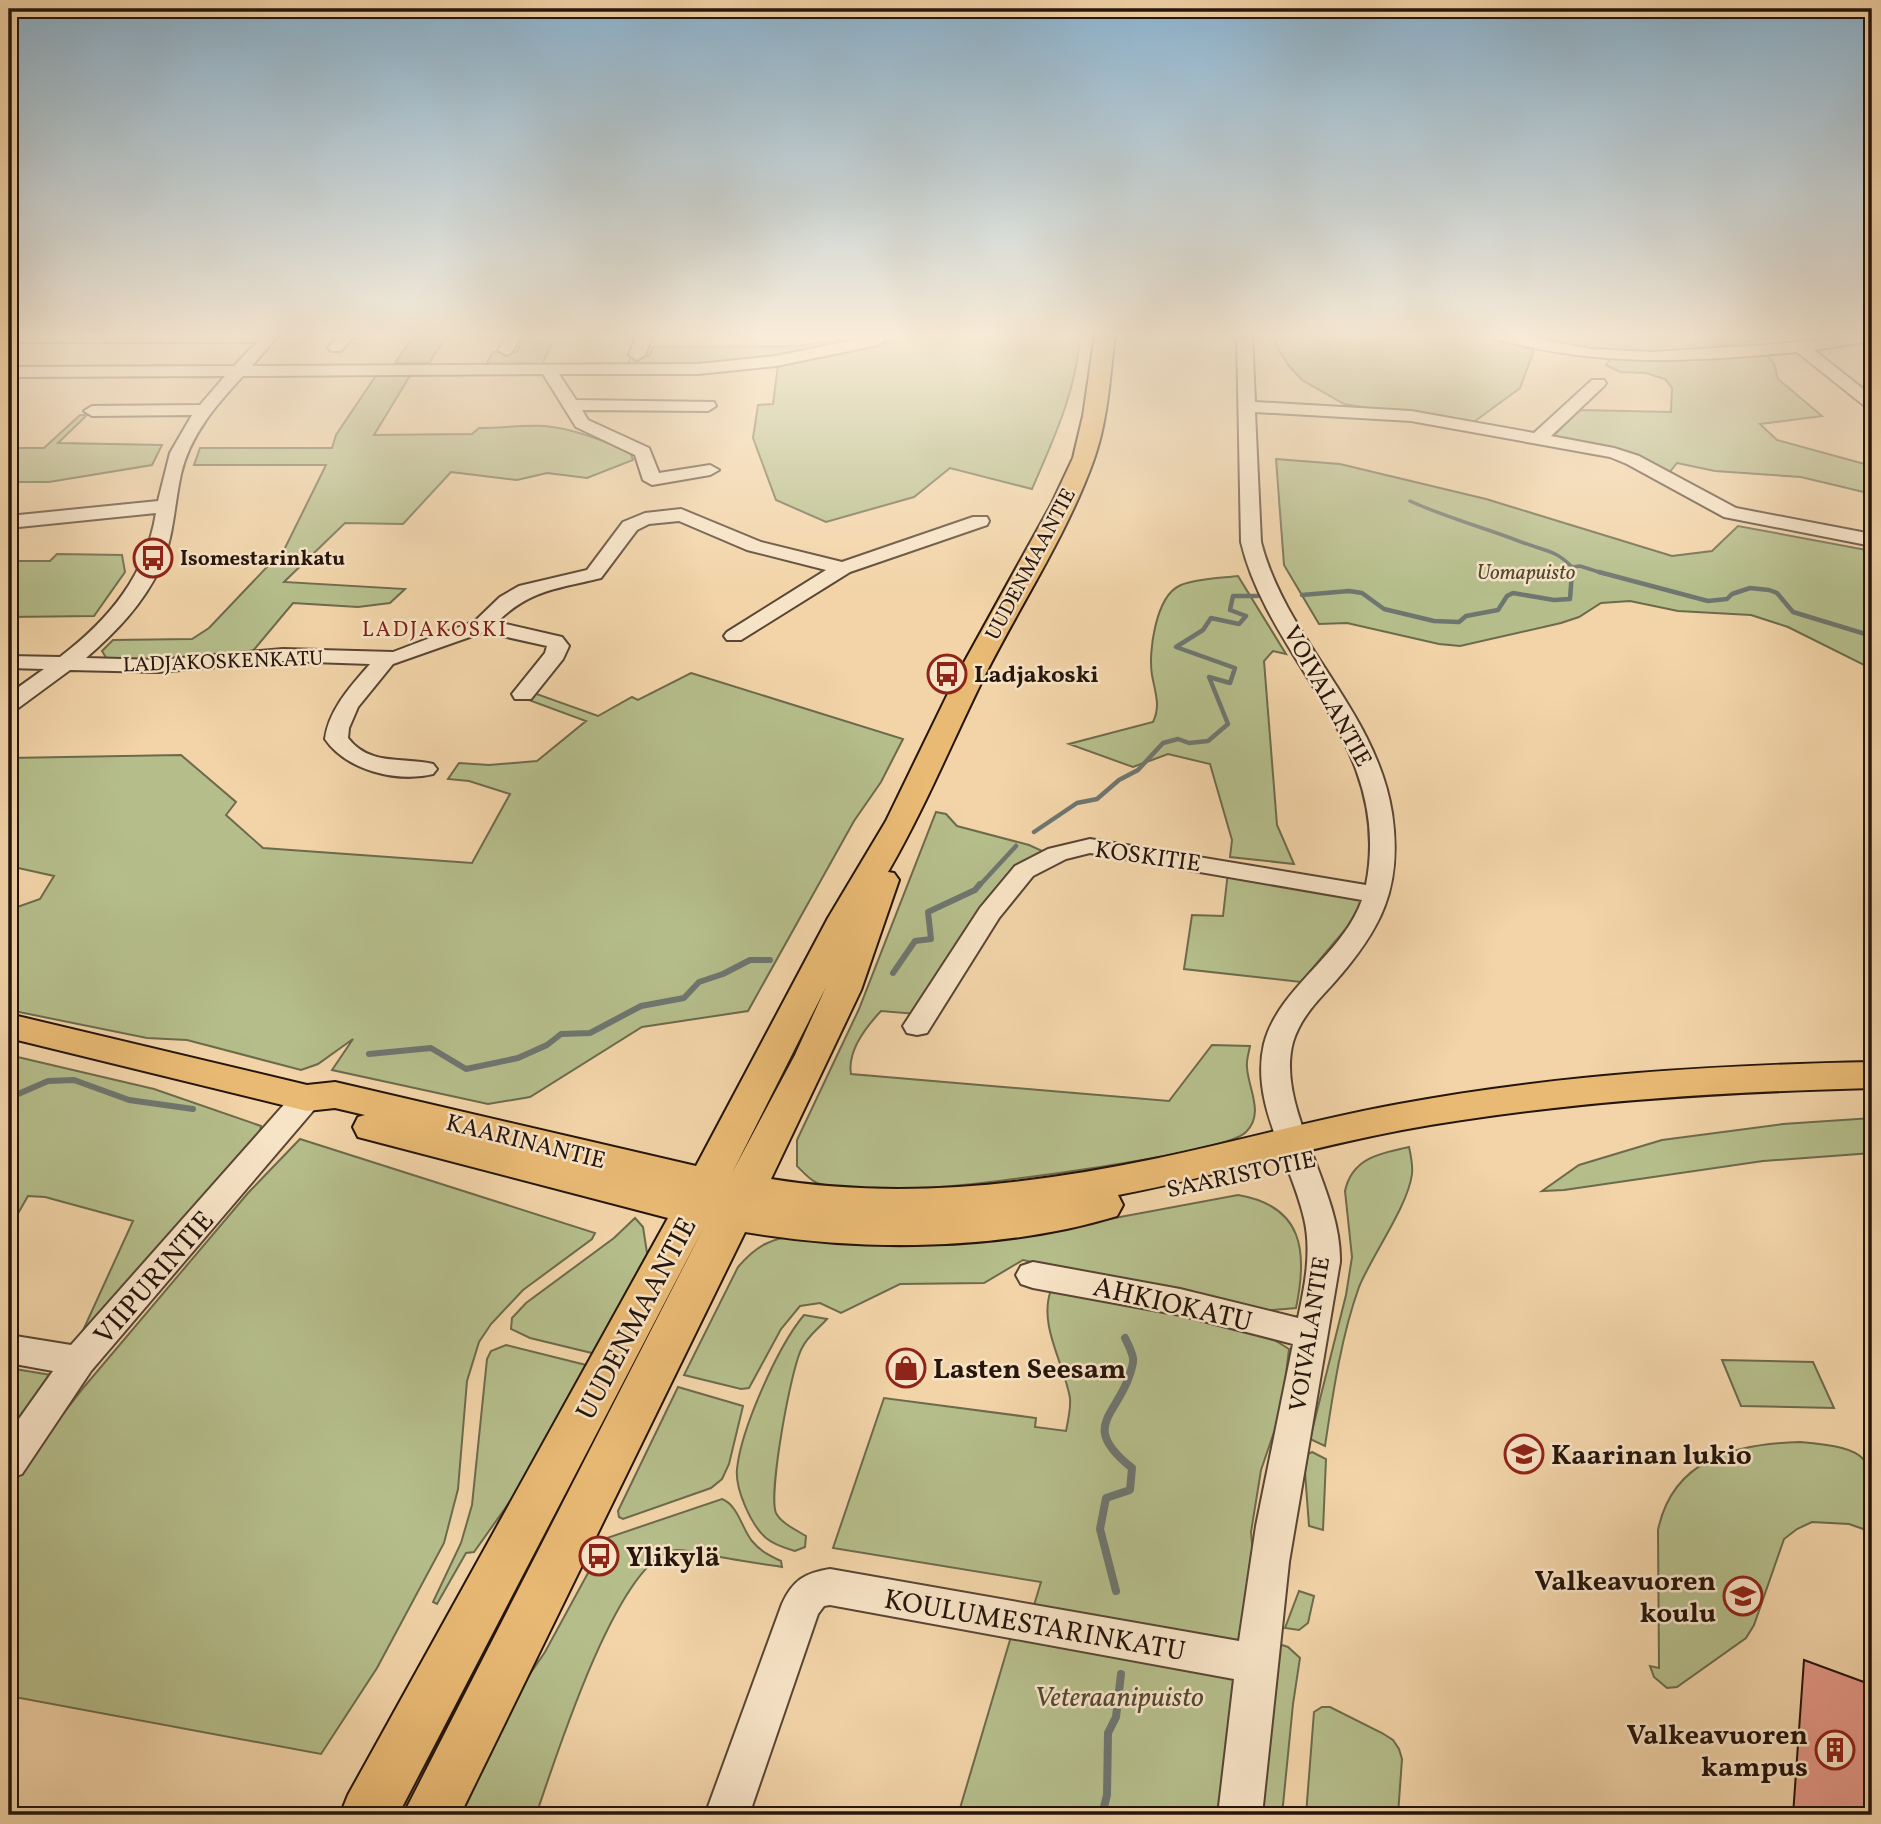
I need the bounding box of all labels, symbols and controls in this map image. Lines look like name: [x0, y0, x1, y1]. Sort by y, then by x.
street label: UUDENMAANTIE: [979, 484, 1084, 646]
bus stop icon: Isomestarinkatu: [132, 537, 174, 579]
place label: Isomestarinkatu: [180, 545, 345, 574]
park label: Uomapuisto: [1477, 559, 1576, 588]
district label: LADJAKOSKI: [362, 616, 508, 645]
street label: VOIVALANTIE: [1273, 620, 1379, 774]
street label: LADJAKOSKENKATU: [122, 645, 324, 680]
bus stop icon: Ladjakoski: [926, 653, 968, 695]
place label: Ladjakoski: [974, 659, 1099, 693]
street label: KOSKITIE: [1092, 834, 1203, 882]
street label: KAARINANTIE: [442, 1107, 609, 1179]
street label: SAARISTOTIE: [1164, 1144, 1319, 1208]
street label: VIIPURINTIE: [86, 1203, 224, 1354]
street label: UUDENMAANTIE: [567, 1211, 707, 1427]
street label: VOIVALANTIE: [1282, 1254, 1340, 1414]
street label: AHKIOKATU: [1089, 1268, 1256, 1343]
shop icon: Lasten Seesam: [885, 1347, 927, 1389]
place label: Lasten Seesam: [933, 1351, 1126, 1390]
school or university icon: Kaarinan lukio: [1503, 1433, 1545, 1475]
place label: Kaarinan lukio: [1551, 1437, 1752, 1476]
bus stop icon: Ylikylä: [578, 1535, 620, 1577]
place label: Ylikylä: [626, 1539, 720, 1578]
place label: Valkeavuoren koulu: [1534, 1563, 1716, 1634]
school or university icon: Valkeavuoren koulu: [1722, 1575, 1764, 1617]
street label: KOULUMESTARINKATU: [881, 1581, 1188, 1672]
park label: Veteraanipuisto: [1034, 1679, 1204, 1718]
place label: Valkeavuoren kampus: [1626, 1717, 1808, 1788]
building icon: Valkeavuoren kampus: [1814, 1729, 1856, 1771]

